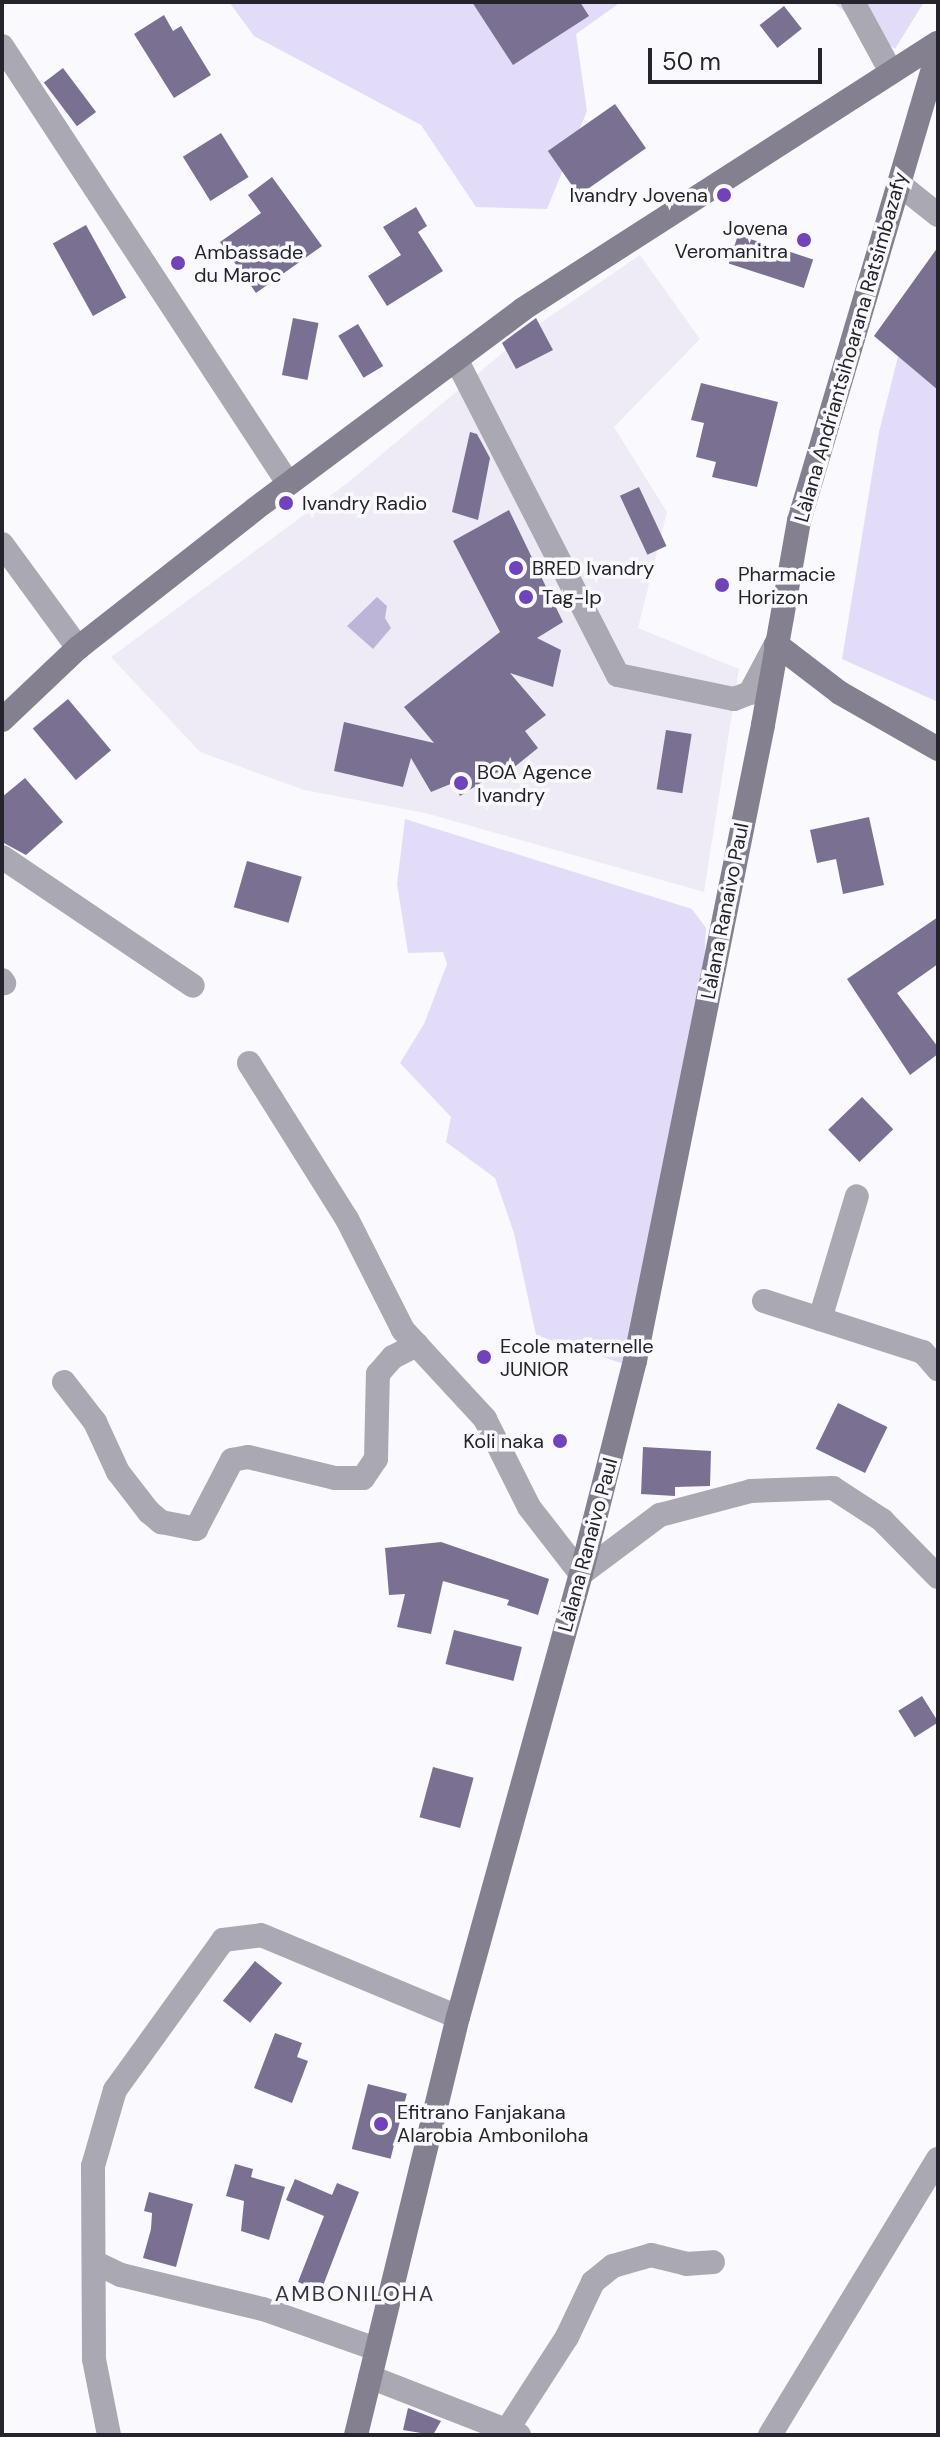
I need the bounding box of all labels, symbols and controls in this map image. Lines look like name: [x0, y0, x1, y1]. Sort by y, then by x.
scale bar: [652, 32, 826, 82]
text: 50 m: [662, 46, 721, 77]
street label: Làlana Andriantsihoarana Ratsimbazafy: [789, 169, 913, 525]
place label: Ivandry Jovena: [569, 183, 708, 207]
marker: Ivandry Jovena: [715, 186, 733, 204]
place label: Jovena Veromanitra: [675, 216, 788, 263]
marker: Jovena Veromanitra: [795, 231, 813, 249]
place label: Ambassade du Maroc: [194, 240, 303, 287]
marker: Ambassade du Maroc: [169, 254, 187, 272]
place label: Ivandry Radio: [302, 491, 427, 515]
marker: Ivandry Radio: [277, 494, 295, 512]
place label: BRED Ivandry: [532, 556, 654, 580]
marker: BRED Ivandry: [507, 559, 525, 577]
place label: Pharmacie Horizon: [738, 562, 836, 609]
marker: Pharmacie Horizon: [713, 576, 731, 594]
place label: Tag-Ip: [542, 585, 602, 609]
marker: Tag-Ip: [517, 588, 535, 606]
place label: BOA Agence Ivandry: [477, 760, 592, 807]
marker: BOA Agence Ivandry: [452, 774, 470, 792]
street label: Làlana Ranaivo Paul: [696, 821, 754, 1001]
place label: Ecole maternelle JUNIOR: [500, 1334, 654, 1381]
marker: Ecole maternelle JUNIOR: [475, 1348, 493, 1366]
place label: Koli naka: [463, 1429, 544, 1453]
marker: Koli naka: [551, 1432, 569, 1450]
street label: Làlana Ranaivo Paul: [553, 1455, 623, 1635]
place label: Efitrano Fanjakana Alarobia Amboniloha: [397, 2100, 588, 2147]
marker: Efitrano Fanjakana Alarobia Amboniloha: [372, 2115, 390, 2133]
district label: AMBONILOHA: [275, 2281, 435, 2307]

